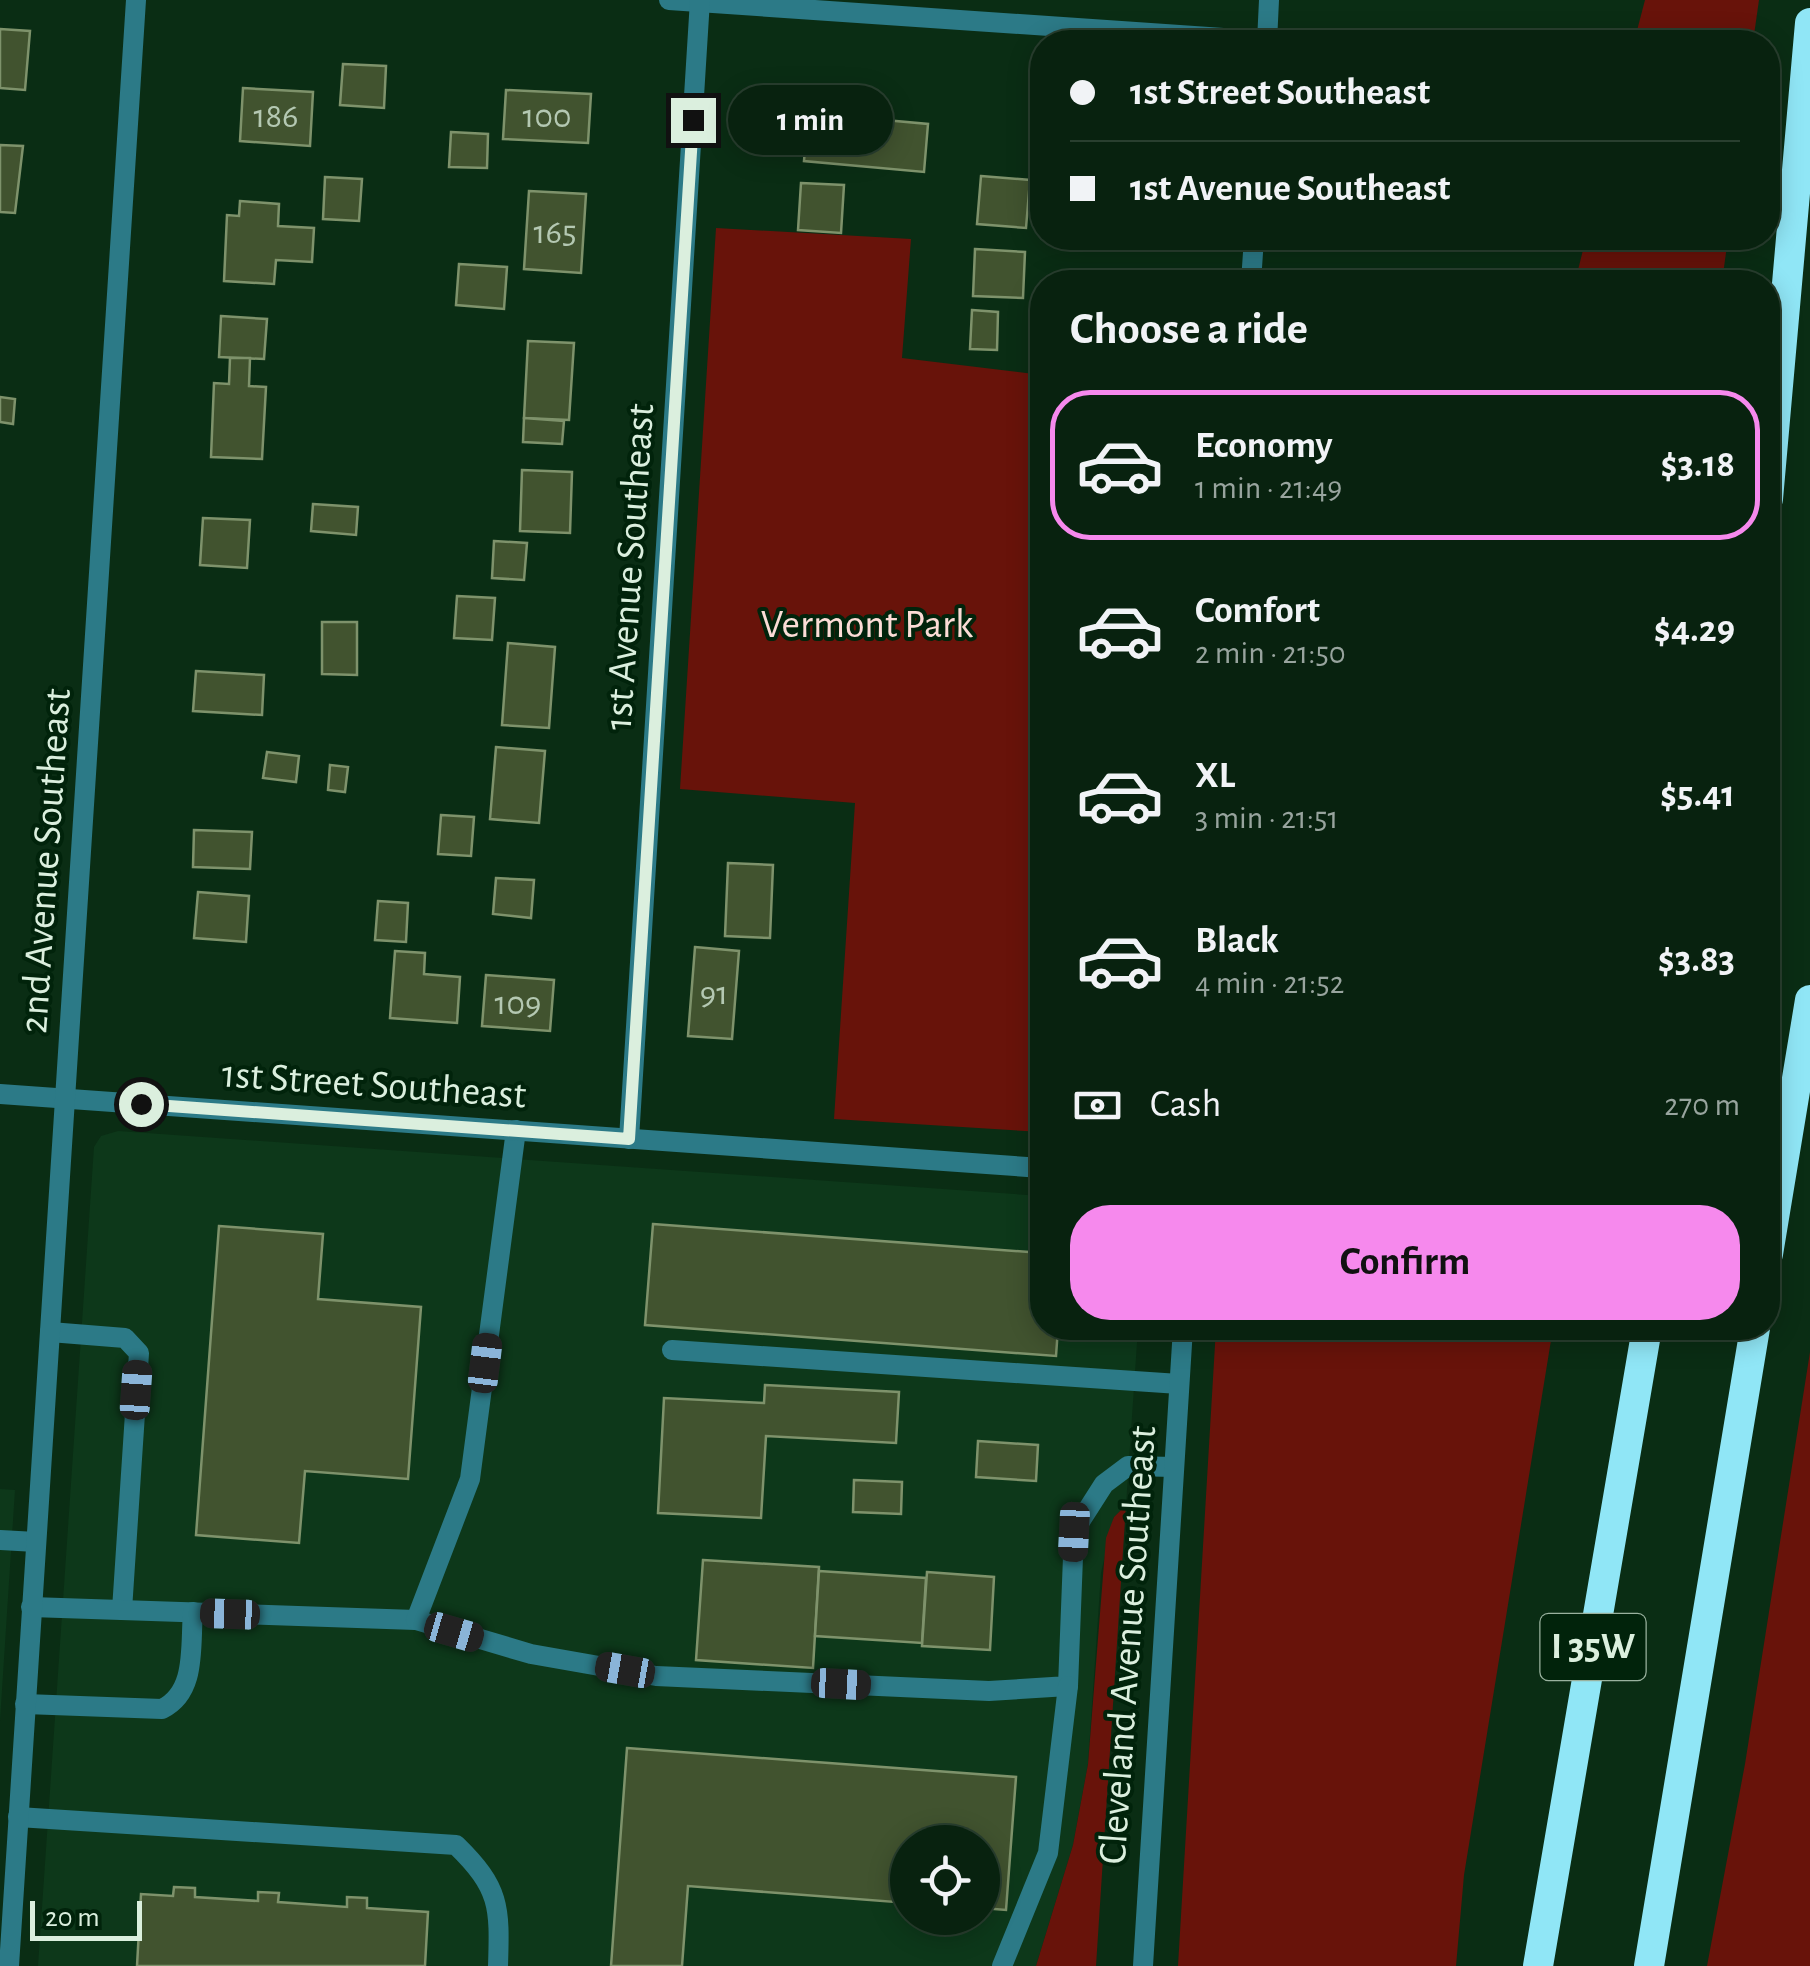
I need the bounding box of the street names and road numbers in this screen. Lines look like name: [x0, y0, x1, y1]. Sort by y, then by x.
street label: 1st Avenue Southeast: [599, 402, 661, 732]
street label: 2nd Avenue Southeast: [14, 687, 78, 1035]
street label: 1st Street Southeast: [221, 1054, 528, 1116]
street label: Cleveland Avenue Southeast: [1093, 1424, 1163, 1865]
road number: I 35W: [1540, 1614, 1646, 1680]

